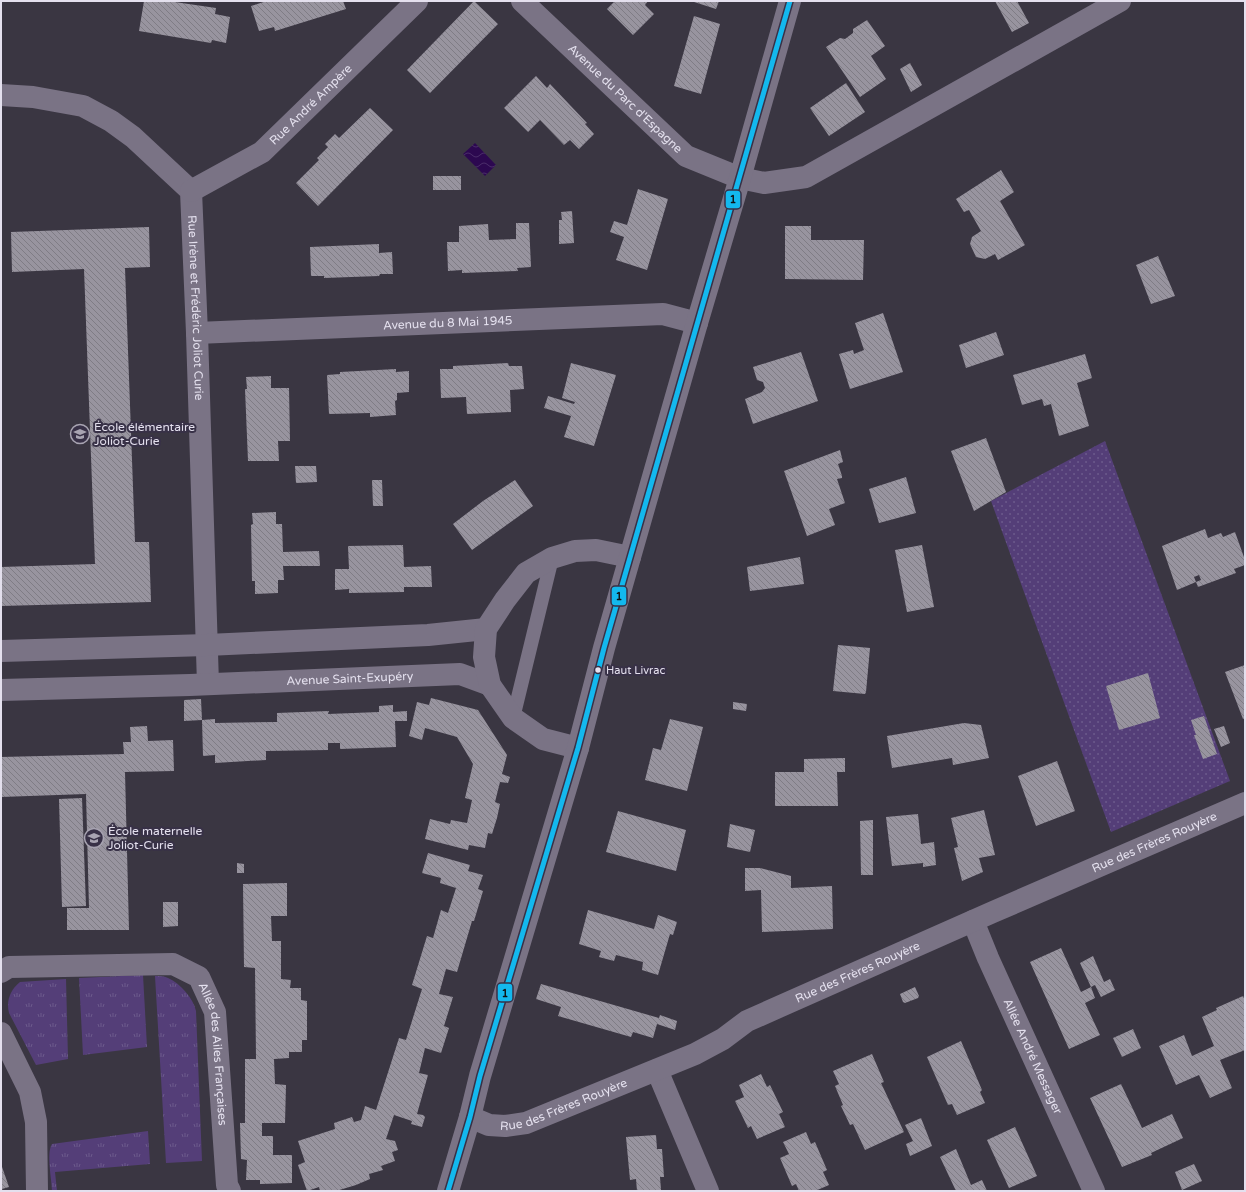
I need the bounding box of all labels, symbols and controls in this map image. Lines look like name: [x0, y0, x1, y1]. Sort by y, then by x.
street label: Avenue du Parc d'Espagne: [565, 41, 685, 156]
street label: Rue André Ampère: [267, 61, 355, 148]
line badge: 1: [725, 190, 741, 209]
text: 1: [730, 193, 737, 206]
street label: Rue Irène et Frédéric Joliot Curie: [185, 215, 206, 401]
street label: Avenue du 8 Mai 1945: [383, 313, 513, 332]
place label: École élémentaire Joliot-Curie: [94, 420, 195, 448]
school or university icon: École élémentaire Joliot-Curie: [69, 423, 91, 445]
line badge: 1: [611, 586, 627, 606]
text: 1: [616, 590, 623, 603]
place label: Haut Livrac: [606, 664, 666, 677]
marker: Haut Livrac: [593, 665, 603, 675]
street label: Avenue Saint-Exupéry: [286, 669, 414, 688]
street label: Rue des Frères Rouyère: [1090, 809, 1219, 875]
place label: École maternelle Joliot-Curie: [108, 824, 203, 852]
school or university icon: École maternelle Joliot-Curie: [83, 827, 105, 849]
street label: Rue des Frères Rouyère: [793, 938, 922, 1006]
street label: Allée des Ailes Françaises: [195, 980, 230, 1126]
line badge: 1: [497, 983, 513, 1002]
text: 1: [502, 987, 509, 1000]
street label: Allée André Messager: [1000, 996, 1065, 1117]
street label: Rue des Frères Rouyère: [499, 1075, 629, 1133]

